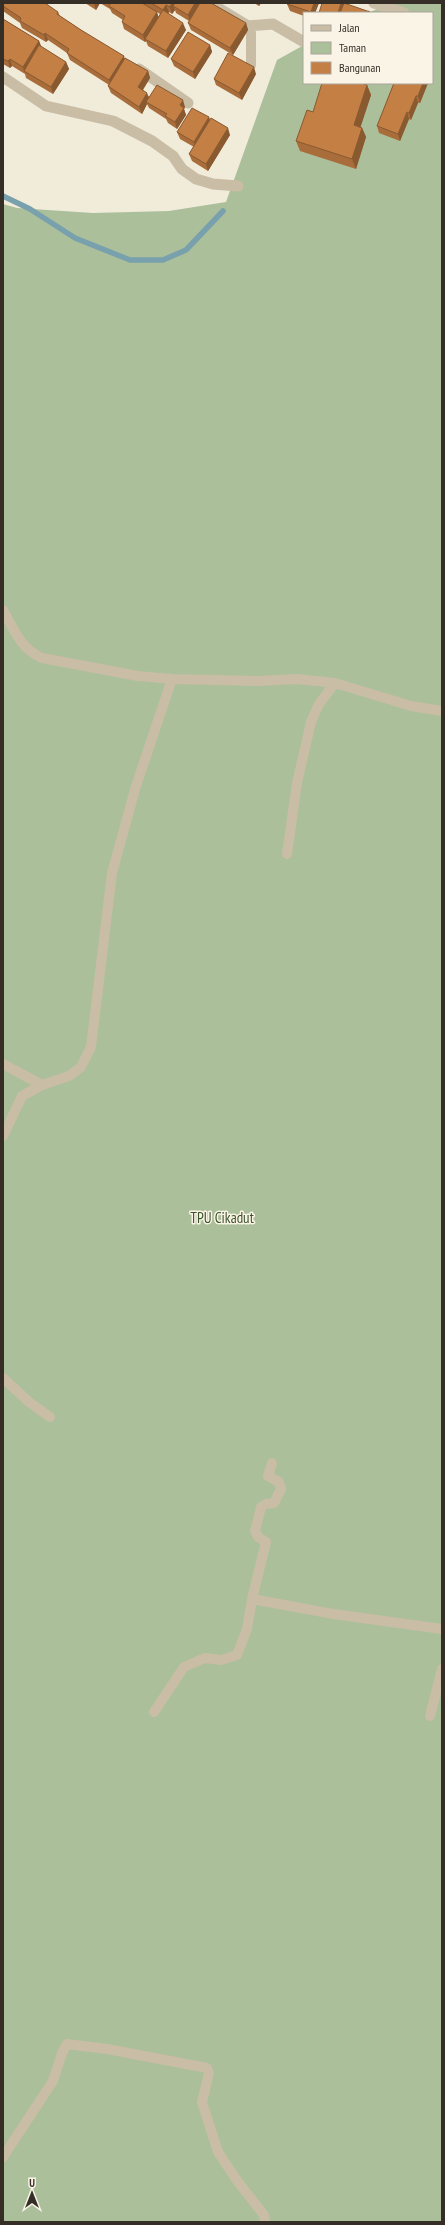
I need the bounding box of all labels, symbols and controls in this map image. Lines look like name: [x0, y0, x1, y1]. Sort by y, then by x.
legend: [303, 12, 433, 84]
text: Jalan: [338, 20, 360, 35]
text: Taman: [339, 40, 366, 55]
text: Bangunan: [339, 60, 380, 75]
park label: TPU Cikadut: [190, 1208, 254, 1227]
north arrow: [12, 2173, 52, 2213]
text: U: [29, 2176, 35, 2190]

